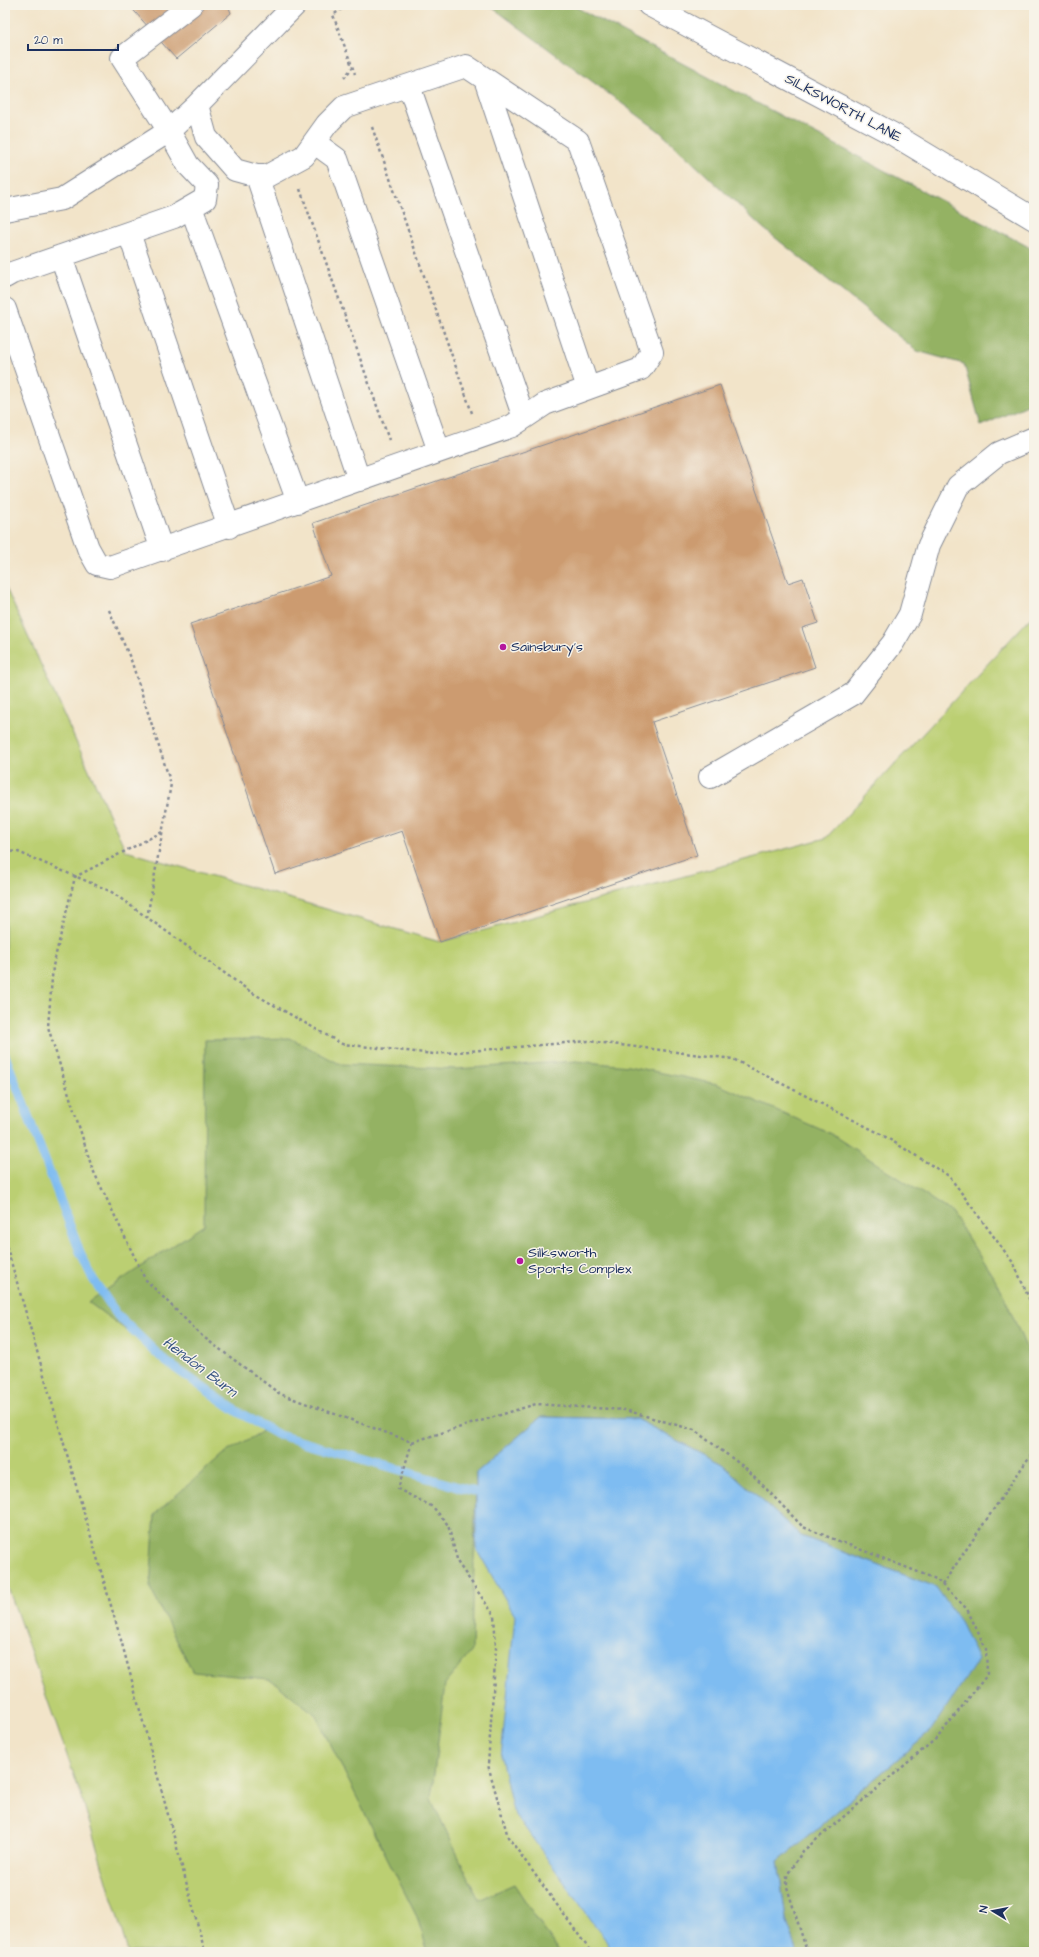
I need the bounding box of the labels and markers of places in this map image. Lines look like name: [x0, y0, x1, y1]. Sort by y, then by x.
place label: Sainsbury's: [511, 637, 583, 657]
marker: Sainsbury's: [498, 642, 508, 652]
place label: Silksworth Sports Complex: [528, 1243, 632, 1279]
marker: Silksworth Sports Complex: [515, 1256, 525, 1266]

